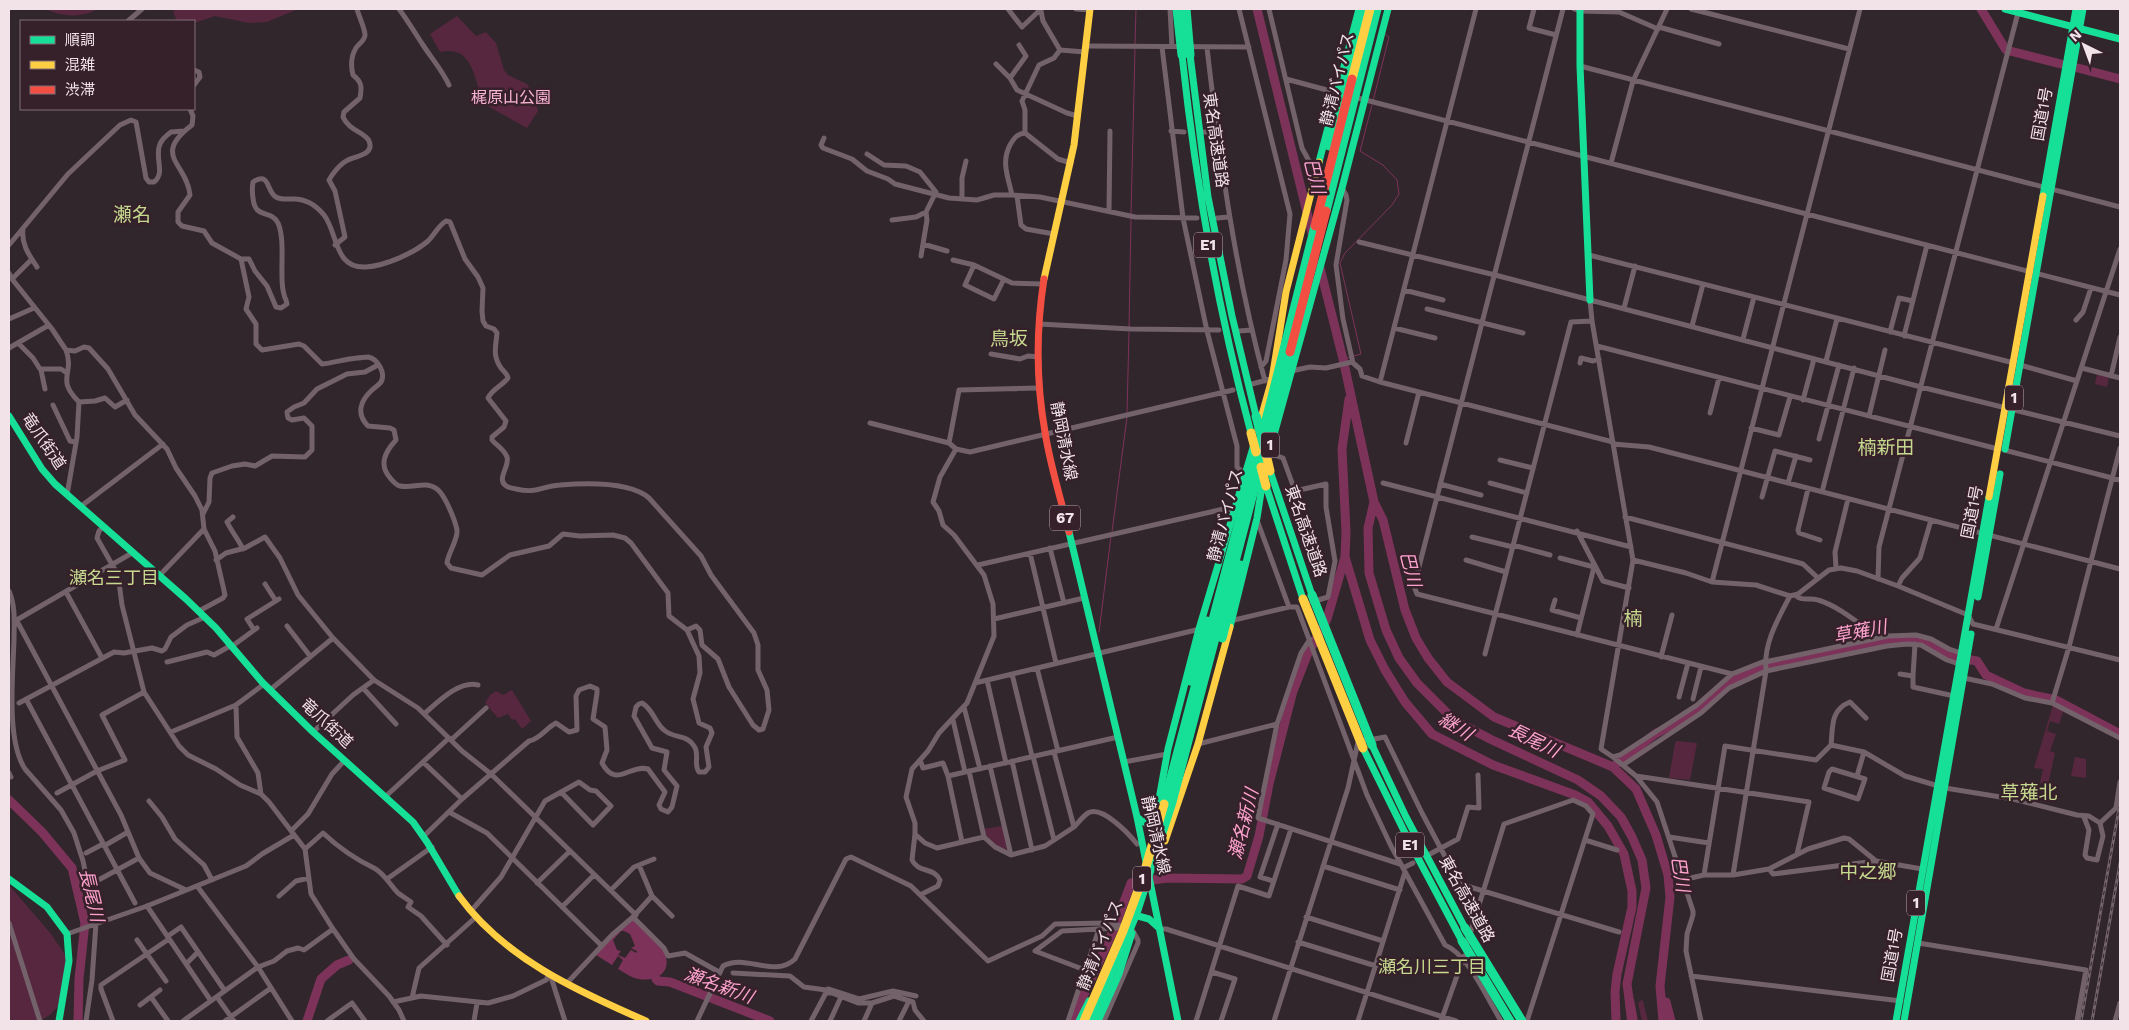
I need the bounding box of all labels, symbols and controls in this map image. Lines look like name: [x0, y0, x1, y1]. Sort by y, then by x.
legend: [20, 20, 195, 110]
north arrow: [2059, 20, 2109, 70]
text: N: [2066, 26, 2085, 45]
street label: 静清バイパス: [1316, 30, 1358, 128]
text: 順調: [65, 31, 95, 49]
text: 混雑: [65, 56, 95, 74]
text: 渋滞: [65, 81, 95, 99]
street label: 国道1号: [2028, 86, 2056, 142]
park label: 梶原山公園: [471, 88, 551, 107]
street label: 東名高速道路: [1200, 91, 1232, 189]
water label: 巴川: [1300, 156, 1330, 198]
district label: 瀬名: [113, 203, 151, 226]
road number: E1: [1194, 232, 1222, 258]
district label: 鳥坂: [990, 327, 1028, 350]
road number: 1: [2005, 386, 2023, 410]
street label: 静岡清水線: [1047, 400, 1081, 482]
street label: 竜爪街道: [18, 409, 70, 473]
road number: 1: [1261, 432, 1279, 458]
district label: 楠新田: [1857, 436, 1915, 459]
street label: 静清バイパス: [1203, 466, 1247, 564]
street label: 東名高速道路: [1281, 483, 1331, 579]
street label: 国道1号: [1957, 484, 1987, 540]
road number: 67: [1050, 506, 1080, 530]
water label: 巴川: [1396, 549, 1426, 591]
district label: 瀬名三丁目: [69, 567, 159, 588]
district label: 楠: [1623, 607, 1643, 630]
water label: 草薙川: [1831, 615, 1890, 646]
street label: 竜爪街道: [297, 694, 357, 752]
water label: 継川: [1435, 708, 1479, 746]
water label: 長尾川: [1505, 719, 1565, 762]
district label: 草薙北: [2000, 781, 2058, 804]
water label: 瀬名新川: [1224, 785, 1262, 861]
street label: 静岡清水線: [1138, 794, 1174, 876]
road number: E1: [1396, 832, 1424, 858]
street label: 東名高速道路: [1435, 852, 1499, 946]
water label: 巴川: [1668, 855, 1694, 895]
district label: 中之郷: [1839, 860, 1897, 883]
water label: 長尾川: [76, 866, 109, 926]
road number: 1: [1133, 866, 1151, 892]
road number: 1: [1907, 890, 1925, 916]
street label: 静清バイパス: [1073, 897, 1127, 993]
street label: 国道1号: [1878, 927, 1906, 983]
district label: 瀬名川三丁目: [1378, 956, 1486, 977]
water label: 瀬名新川: [682, 963, 758, 1008]

